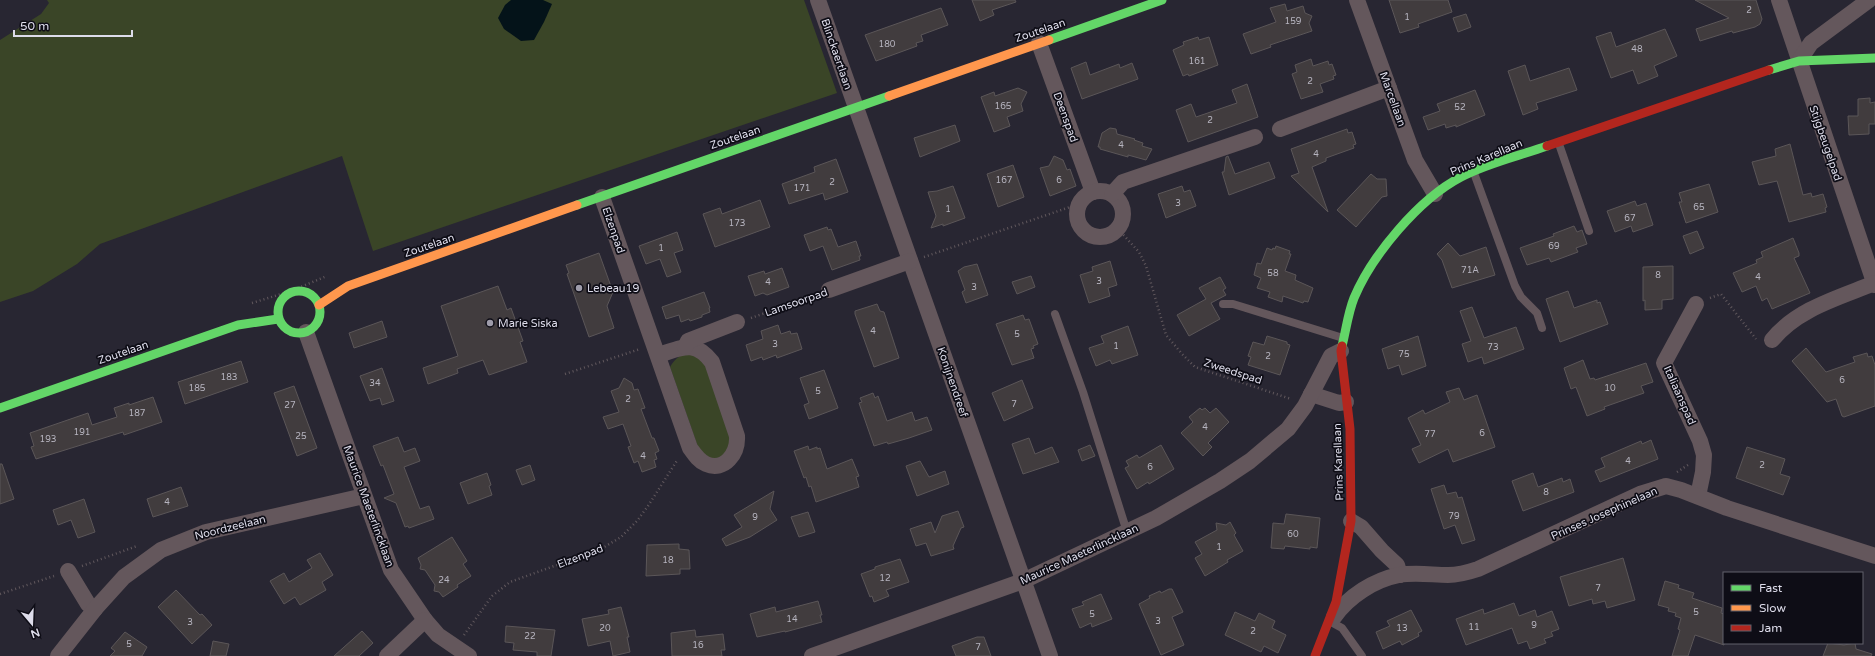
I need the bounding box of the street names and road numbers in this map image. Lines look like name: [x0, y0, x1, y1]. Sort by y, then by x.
street label: Zoutelaan: [1013, 16, 1067, 45]
street label: Blinckaertlaan: [818, 17, 855, 91]
street label: Marcellaan: [1377, 70, 1408, 128]
street label: Deenspad: [1050, 90, 1081, 144]
street label: Stijgbeugelpad: [1807, 104, 1845, 183]
street label: Zoutelaan: [708, 123, 762, 152]
street label: Prins Karellaan: [1448, 136, 1524, 179]
street label: Elzenpad: [600, 205, 628, 255]
street label: Zoutelaan: [402, 231, 456, 260]
street label: Lamsoorpad: [763, 286, 829, 319]
street label: Zoutelaan: [96, 338, 150, 367]
street label: Konijnendreef: [934, 345, 971, 420]
street label: Zweedspad: [1202, 356, 1264, 387]
street label: Italiaanspad: [1661, 364, 1698, 427]
street label: Prins Karellaan: [1331, 423, 1346, 501]
street label: Maurice Maeterlincklaan: [340, 443, 397, 569]
street label: Prinses Josephinelaan: [1549, 484, 1659, 543]
street label: Noordzeelaan: [193, 512, 267, 543]
street label: Maurice Maeterlincklaan: [1018, 521, 1140, 588]
street label: Elzenpad: [555, 542, 605, 571]

